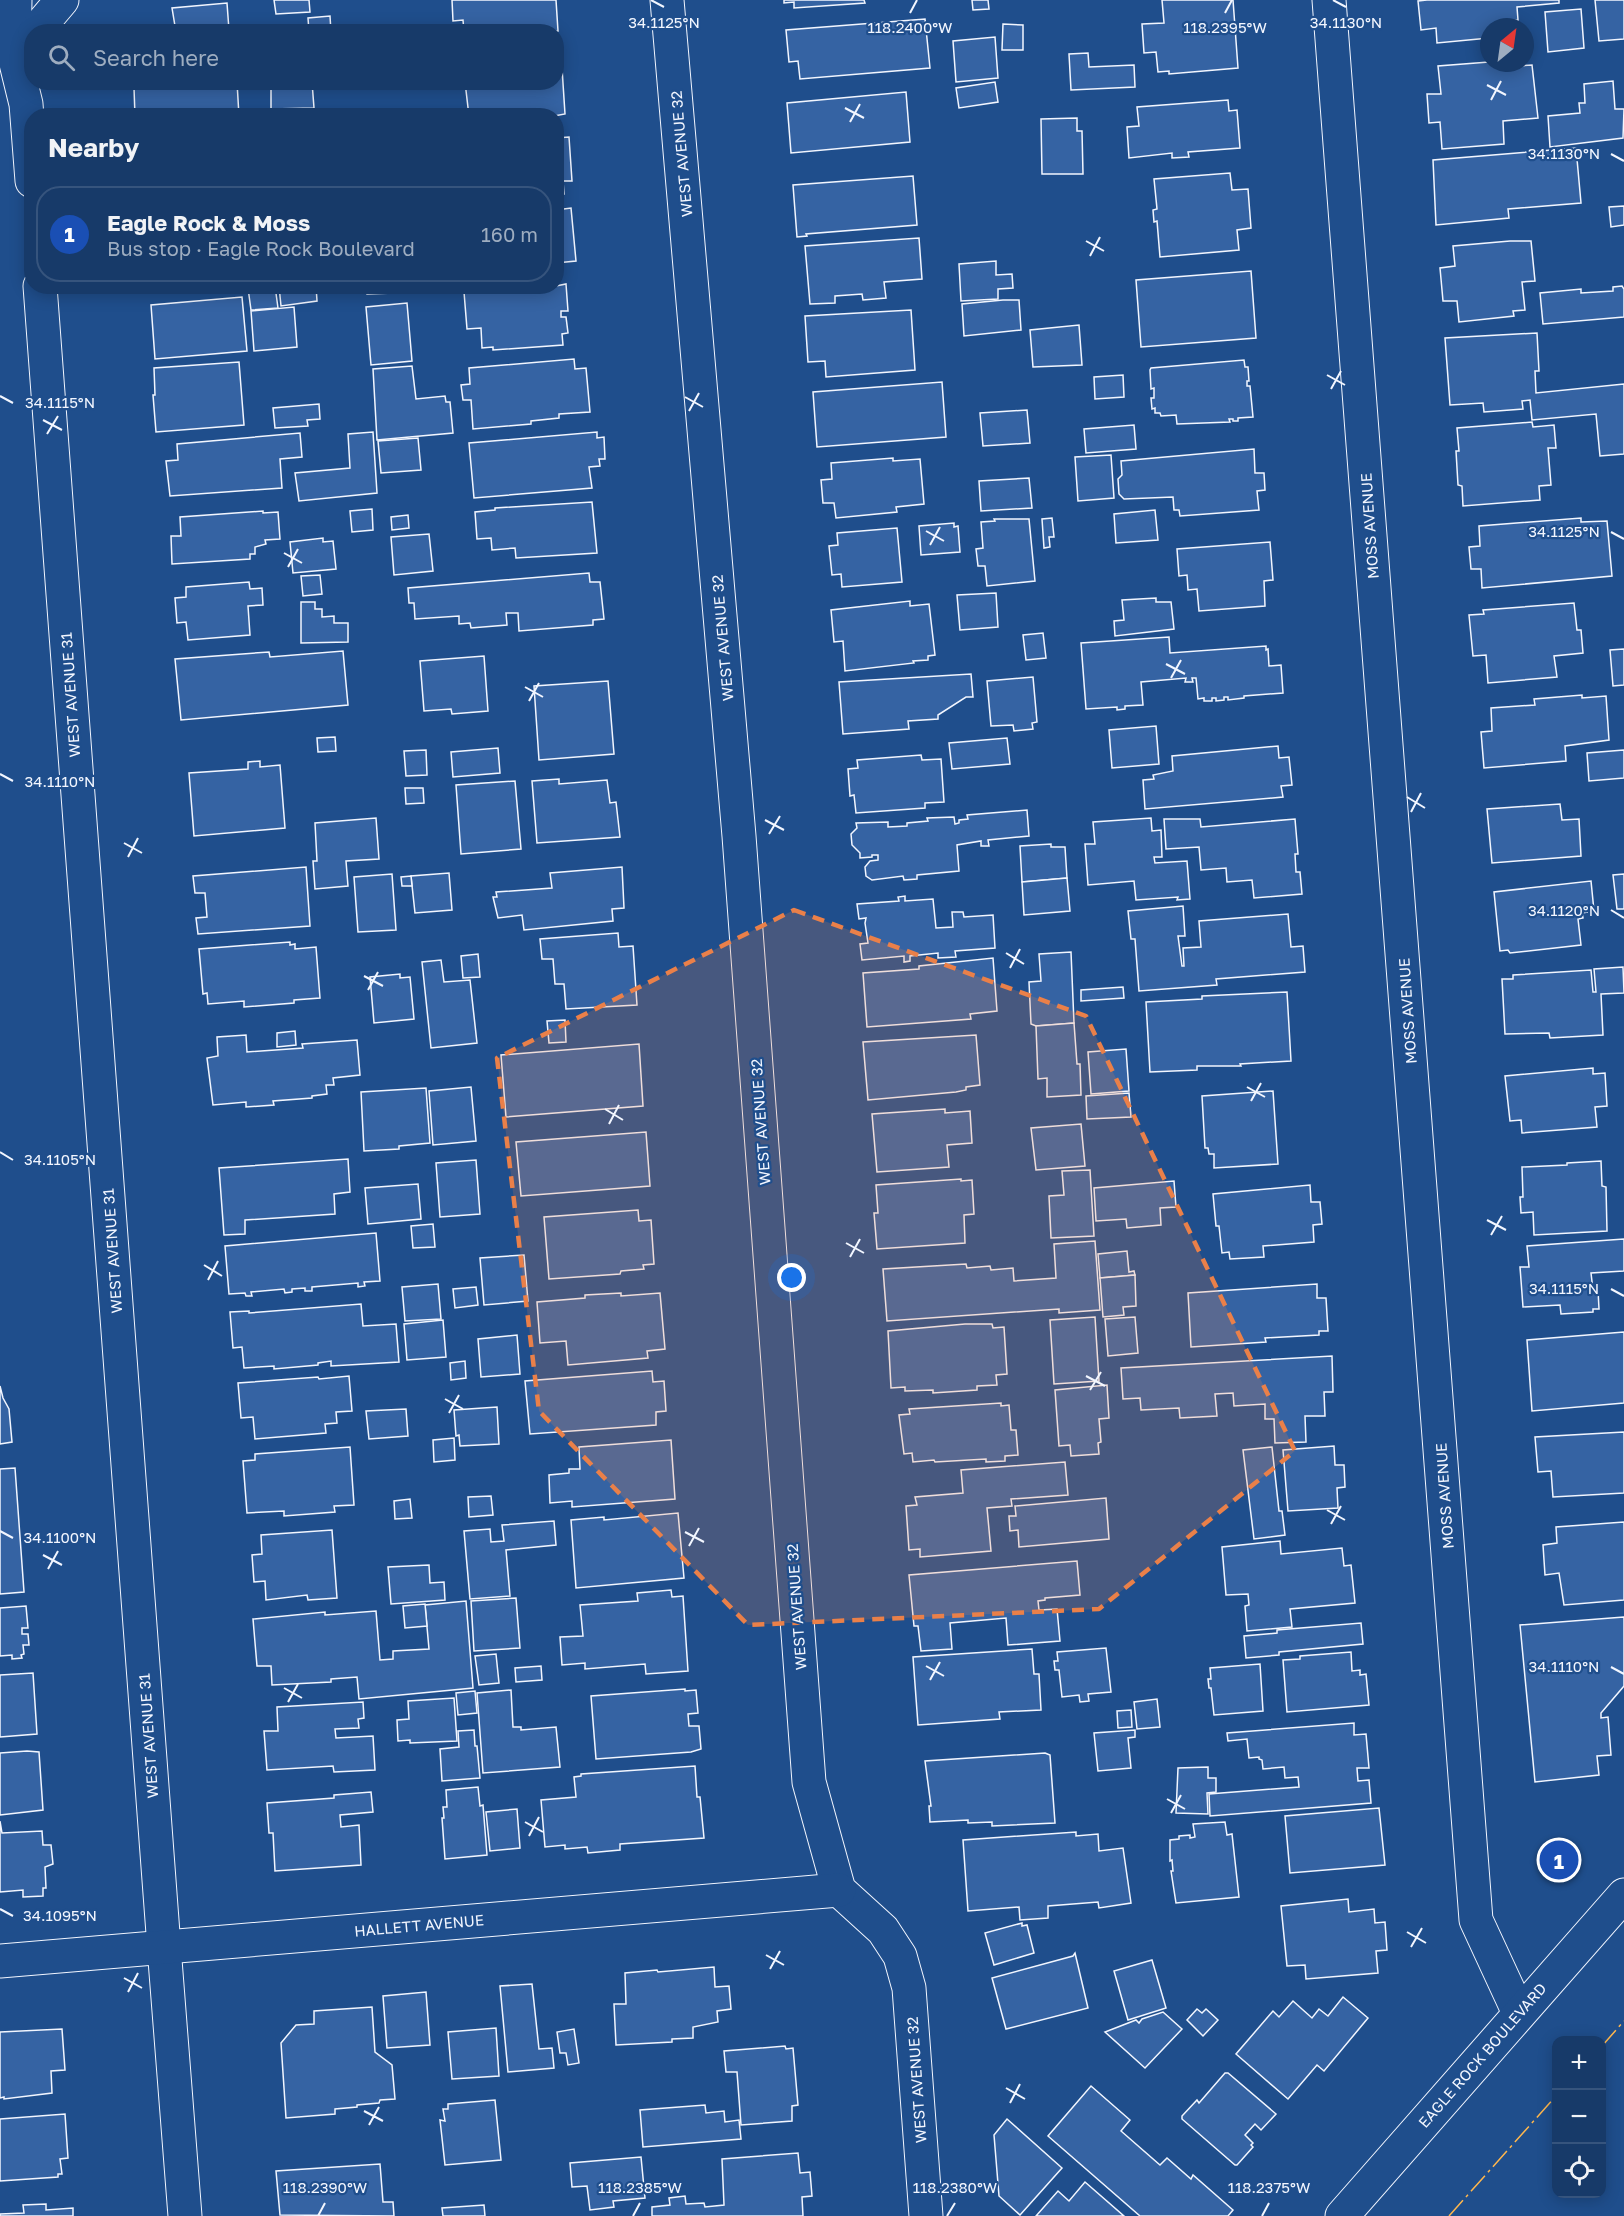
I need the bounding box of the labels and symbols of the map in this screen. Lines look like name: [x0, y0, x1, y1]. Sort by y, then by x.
text: 34.1125°N: [628, 13, 700, 31]
text: 34.1130°N: [1310, 13, 1382, 31]
text: 118.2400°W: [868, 18, 952, 36]
text: 118.2395°W: [1183, 18, 1267, 36]
north arrow: [1480, 18, 1534, 72]
street label: WEST AVENUE 32: [667, 90, 695, 218]
text: 34.1130°N: [1528, 144, 1600, 162]
text: 34.1115°N: [25, 393, 95, 411]
street label: MOSS AVENUE: [1356, 472, 1382, 580]
text: 34.1125°N: [1528, 522, 1600, 540]
street label: WEST AVENUE 32: [708, 574, 736, 702]
street label: WEST AVENUE 31: [57, 632, 83, 758]
text: 34.1110°N: [25, 772, 95, 790]
text: 34.1120°N: [1528, 901, 1600, 919]
street label: MOSS AVENUE: [1394, 957, 1420, 1065]
street label: WEST AVENUE 32: [747, 1058, 773, 1186]
text: 34.1105°N: [24, 1150, 96, 1168]
street label: WEST AVENUE 31: [99, 1188, 125, 1314]
your location: [777, 1263, 806, 1292]
text: 34.1115°N: [1529, 1279, 1599, 1297]
street label: MOSS AVENUE: [1431, 1442, 1457, 1550]
text: 34.1100°N: [24, 1528, 96, 1546]
street label: WEST AVENUE 32: [783, 1543, 809, 1671]
text: 34.1110°N: [1529, 1657, 1599, 1675]
street label: WEST AVENUE 31: [135, 1673, 161, 1799]
pin: 1: [1540, 1838, 1578, 1882]
text: 34.1095°N: [23, 1906, 97, 1924]
street label: HALLETT AVENUE: [353, 1910, 485, 1940]
street label: EAGLE ROCK BOULEVARD: [1414, 1979, 1550, 2131]
street label: WEST AVENUE 32: [903, 2016, 929, 2144]
text: 118.2390°W: [283, 2178, 367, 2196]
text: 118.2385°W: [598, 2178, 682, 2196]
text: 118.2380°W: [913, 2178, 997, 2196]
text: 118.2375°W: [1228, 2178, 1310, 2196]

